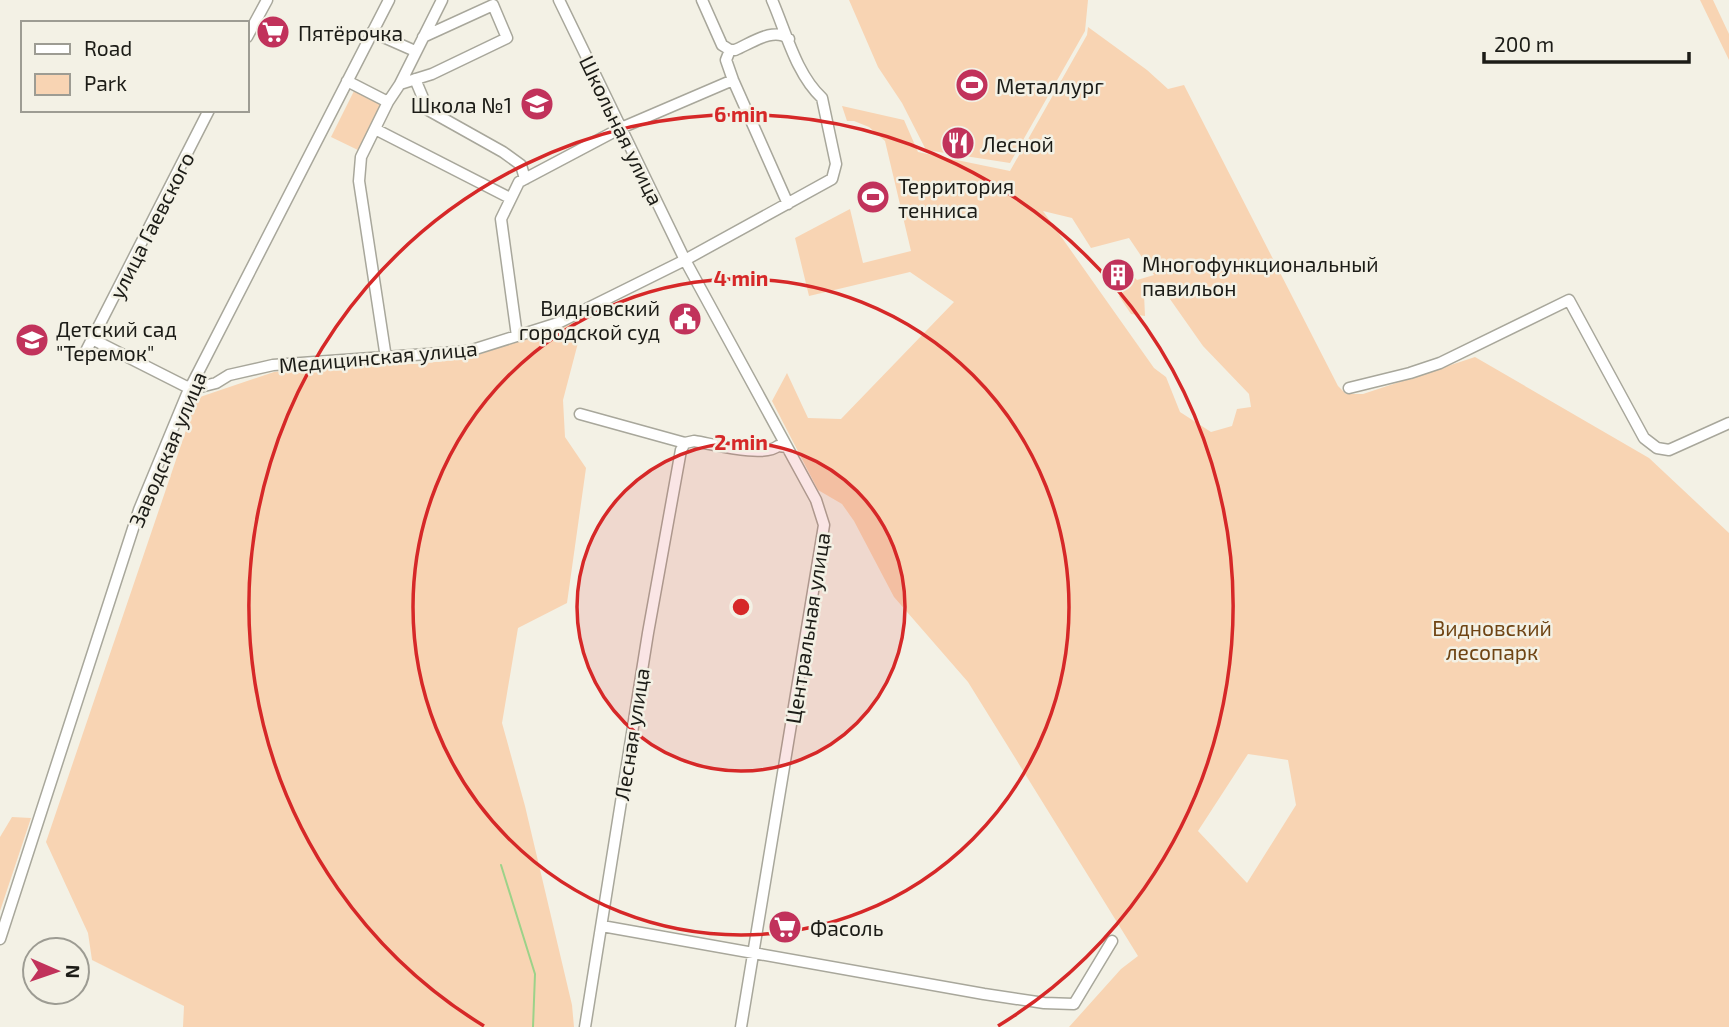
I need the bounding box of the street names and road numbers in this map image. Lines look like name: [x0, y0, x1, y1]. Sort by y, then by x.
street label: Школьная улица: [574, 51, 669, 209]
street label: улица Гаевского: [103, 147, 200, 303]
street label: Медицинская улица: [278, 335, 478, 378]
street label: Заводская улица: [123, 367, 212, 531]
street label: Центральная улица: [780, 531, 835, 726]
street label: Лесная улица: [608, 666, 655, 802]

